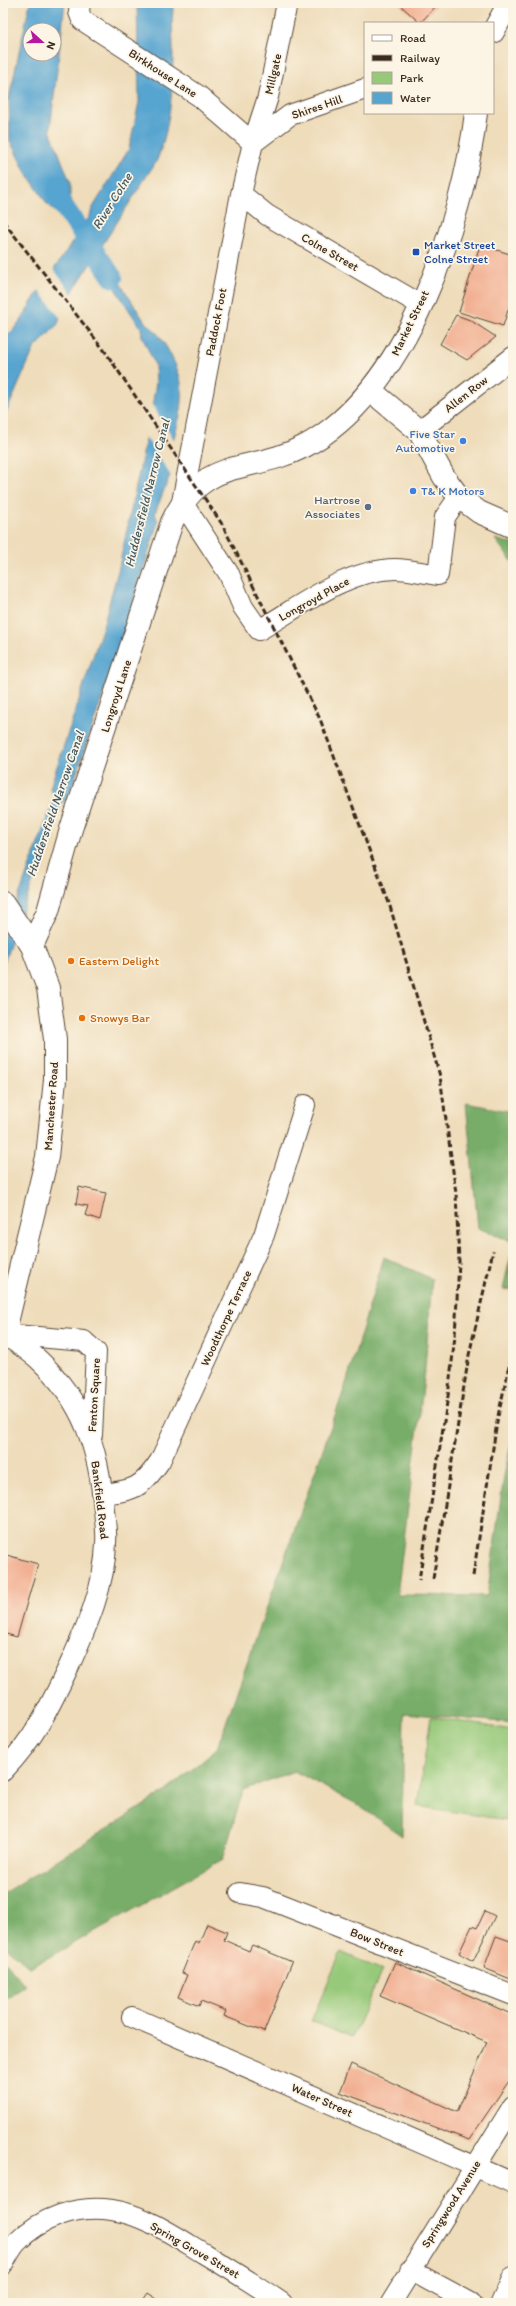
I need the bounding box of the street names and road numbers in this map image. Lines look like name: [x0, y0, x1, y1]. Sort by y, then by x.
street label: Birkhouse Lane: [126, 46, 200, 100]
street label: Millgate: [261, 52, 285, 96]
street label: Shires Hill: [290, 92, 345, 122]
street label: Colne Street: [299, 230, 362, 274]
street label: Paddock Foot: [203, 286, 230, 357]
street label: Market Street: [388, 287, 432, 358]
street label: Allen Row: [442, 373, 490, 415]
street label: Longroyd Place: [276, 574, 352, 624]
street label: Longroyd Lane: [98, 658, 134, 734]
street label: Manchester Road: [41, 1061, 61, 1151]
street label: Woodthorpe Terrace: [198, 1268, 254, 1368]
street label: Fenton Square: [85, 1357, 103, 1433]
street label: Bankfield Road: [88, 1460, 112, 1541]
street label: Bow Street: [348, 1925, 406, 1959]
street label: Water Street: [289, 2080, 355, 2120]
street label: Springwood Avenue: [418, 2157, 484, 2250]
street label: Spring Grove Street: [148, 2219, 243, 2282]

